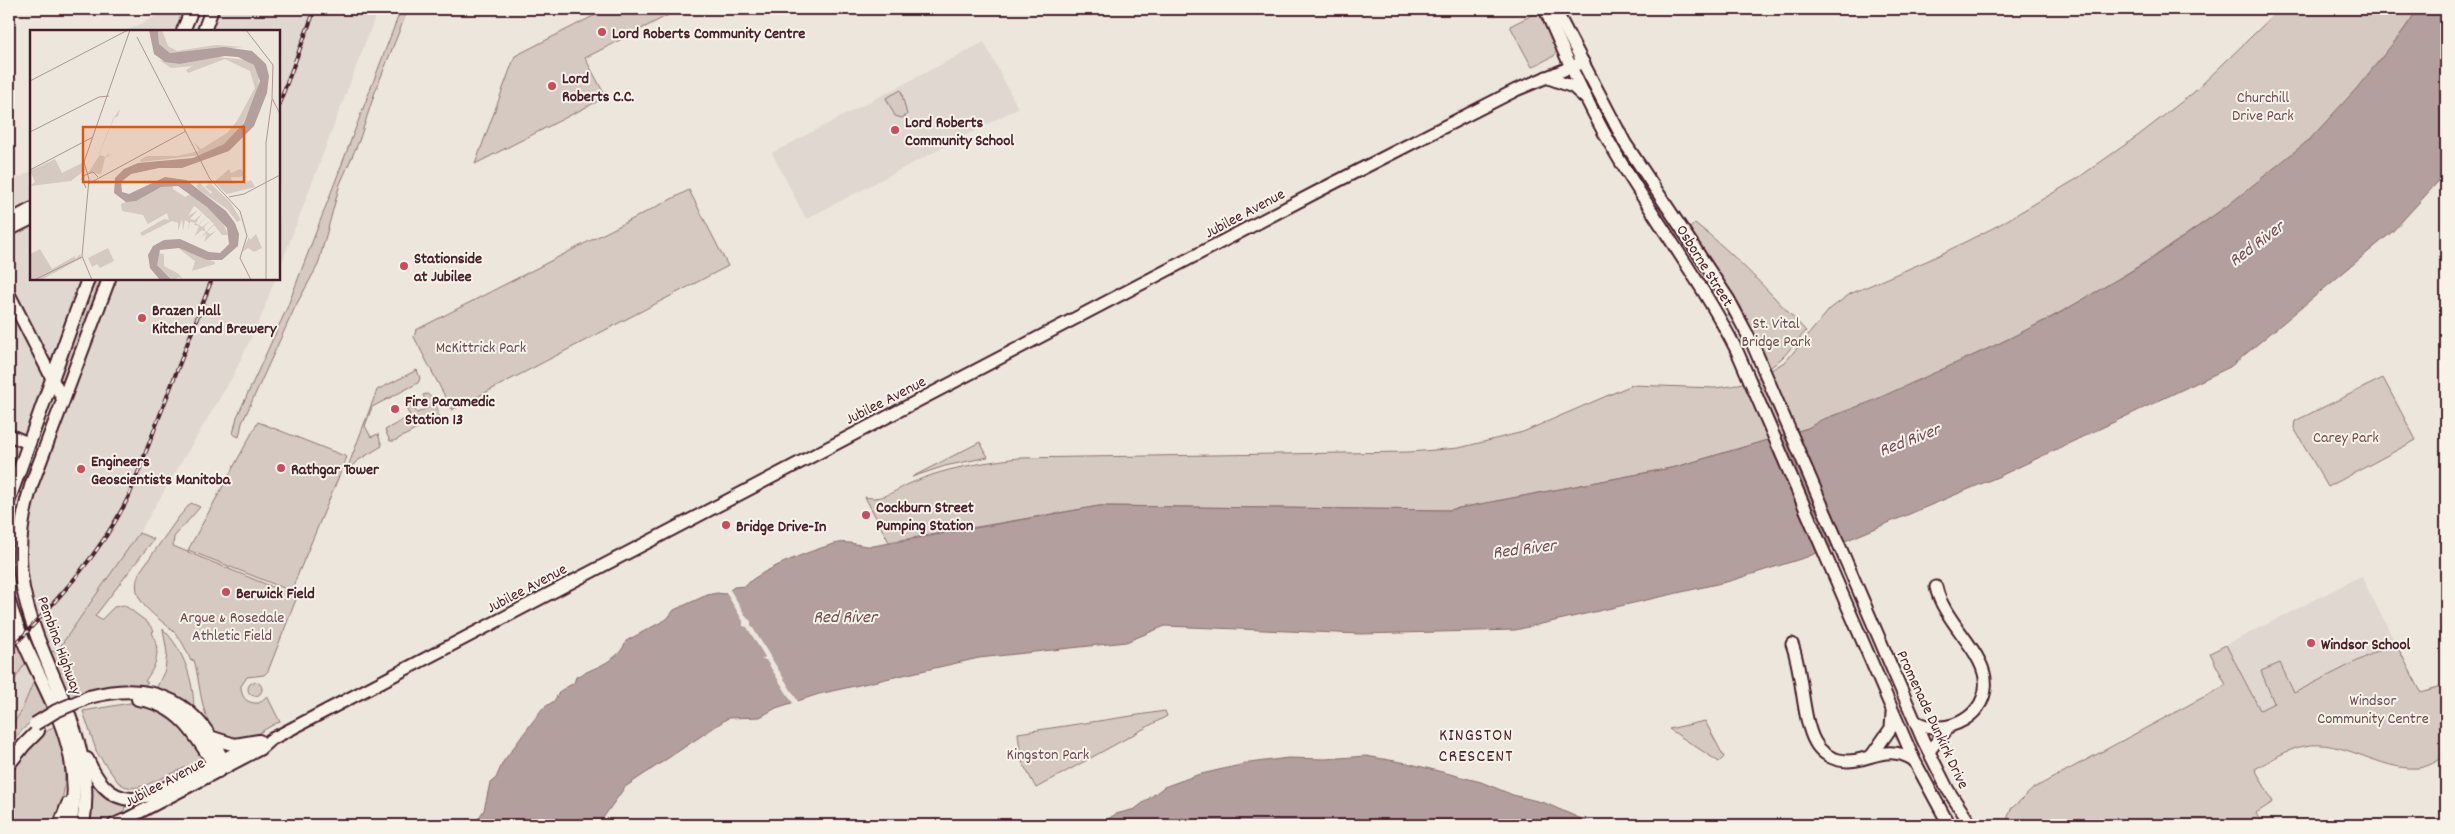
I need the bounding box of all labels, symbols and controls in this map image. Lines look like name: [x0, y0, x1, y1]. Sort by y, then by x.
place label: Lord Roberts Community Centre: [612, 23, 805, 46]
marker: Lord Roberts Community Centre: [596, 26, 608, 38]
inset map: [30, 30, 280, 280]
place label: Lord Roberts C.C.: [562, 68, 635, 109]
marker: Lord Roberts C.C.: [546, 80, 558, 92]
park label: Churchill Drive Park: [2232, 87, 2294, 128]
place label: Lord Roberts Community School: [905, 112, 1014, 153]
marker: Lord Roberts Community School: [889, 124, 901, 136]
street label: Jubilee Avenue: [1201, 183, 1289, 245]
water label: Red River: [2225, 215, 2292, 274]
street label: Osborne Street: [1670, 221, 1738, 312]
place label: Stationside at Jubilee: [414, 248, 482, 289]
marker: Stationside at Jubilee: [398, 260, 410, 272]
place label: Brazen Hall Kitchen and Brewery: [152, 300, 278, 341]
marker: Brazen Hall Kitchen and Brewery: [136, 312, 148, 324]
park label: St. Vital Bridge Park: [1742, 313, 1810, 354]
park label: McKittrick Park: [436, 337, 526, 360]
street label: Jubilee Avenue: [842, 371, 931, 431]
place label: Fire Paramedic Station 13: [405, 391, 495, 432]
marker: Fire Paramedic Station 13: [389, 403, 401, 415]
water label: Red River: [1876, 417, 1946, 464]
park label: Carey Park: [2313, 427, 2379, 450]
place label: Engineers Geoscientists Manitoba: [91, 451, 232, 492]
place label: Rathgar Tower: [291, 459, 380, 482]
marker: Rathgar Tower: [275, 462, 287, 474]
marker: Engineers Geoscientists Manitoba: [75, 463, 87, 475]
place label: Cockburn Street Pumping Station: [876, 497, 974, 538]
marker: Cockburn Street Pumping Station: [860, 509, 872, 521]
place label: Bridge Drive-In: [736, 516, 826, 539]
marker: Bridge Drive-In: [720, 519, 732, 531]
water label: Red River: [1491, 534, 1560, 567]
street label: Jubilee Avenue: [483, 558, 571, 620]
place label: Berwick Field: [236, 583, 315, 606]
marker: Berwick Field: [220, 586, 232, 598]
street label: Pembina Highway: [30, 593, 87, 699]
water label: Red River: [813, 606, 879, 631]
park label: Argue & Rosedale Athletic Field: [180, 607, 284, 648]
place label: Windsor School: [2321, 634, 2411, 657]
marker: Windsor School: [2305, 637, 2317, 649]
street label: Promenade Dunkirk Drive: [1890, 647, 1974, 793]
park label: Windsor Community Centre: [2317, 690, 2429, 731]
district label: KINGSTON CRESCENT: [1439, 724, 1513, 770]
park label: Kingston Park: [1007, 744, 1089, 767]
street label: Jubilee Avenue: [121, 752, 209, 814]

